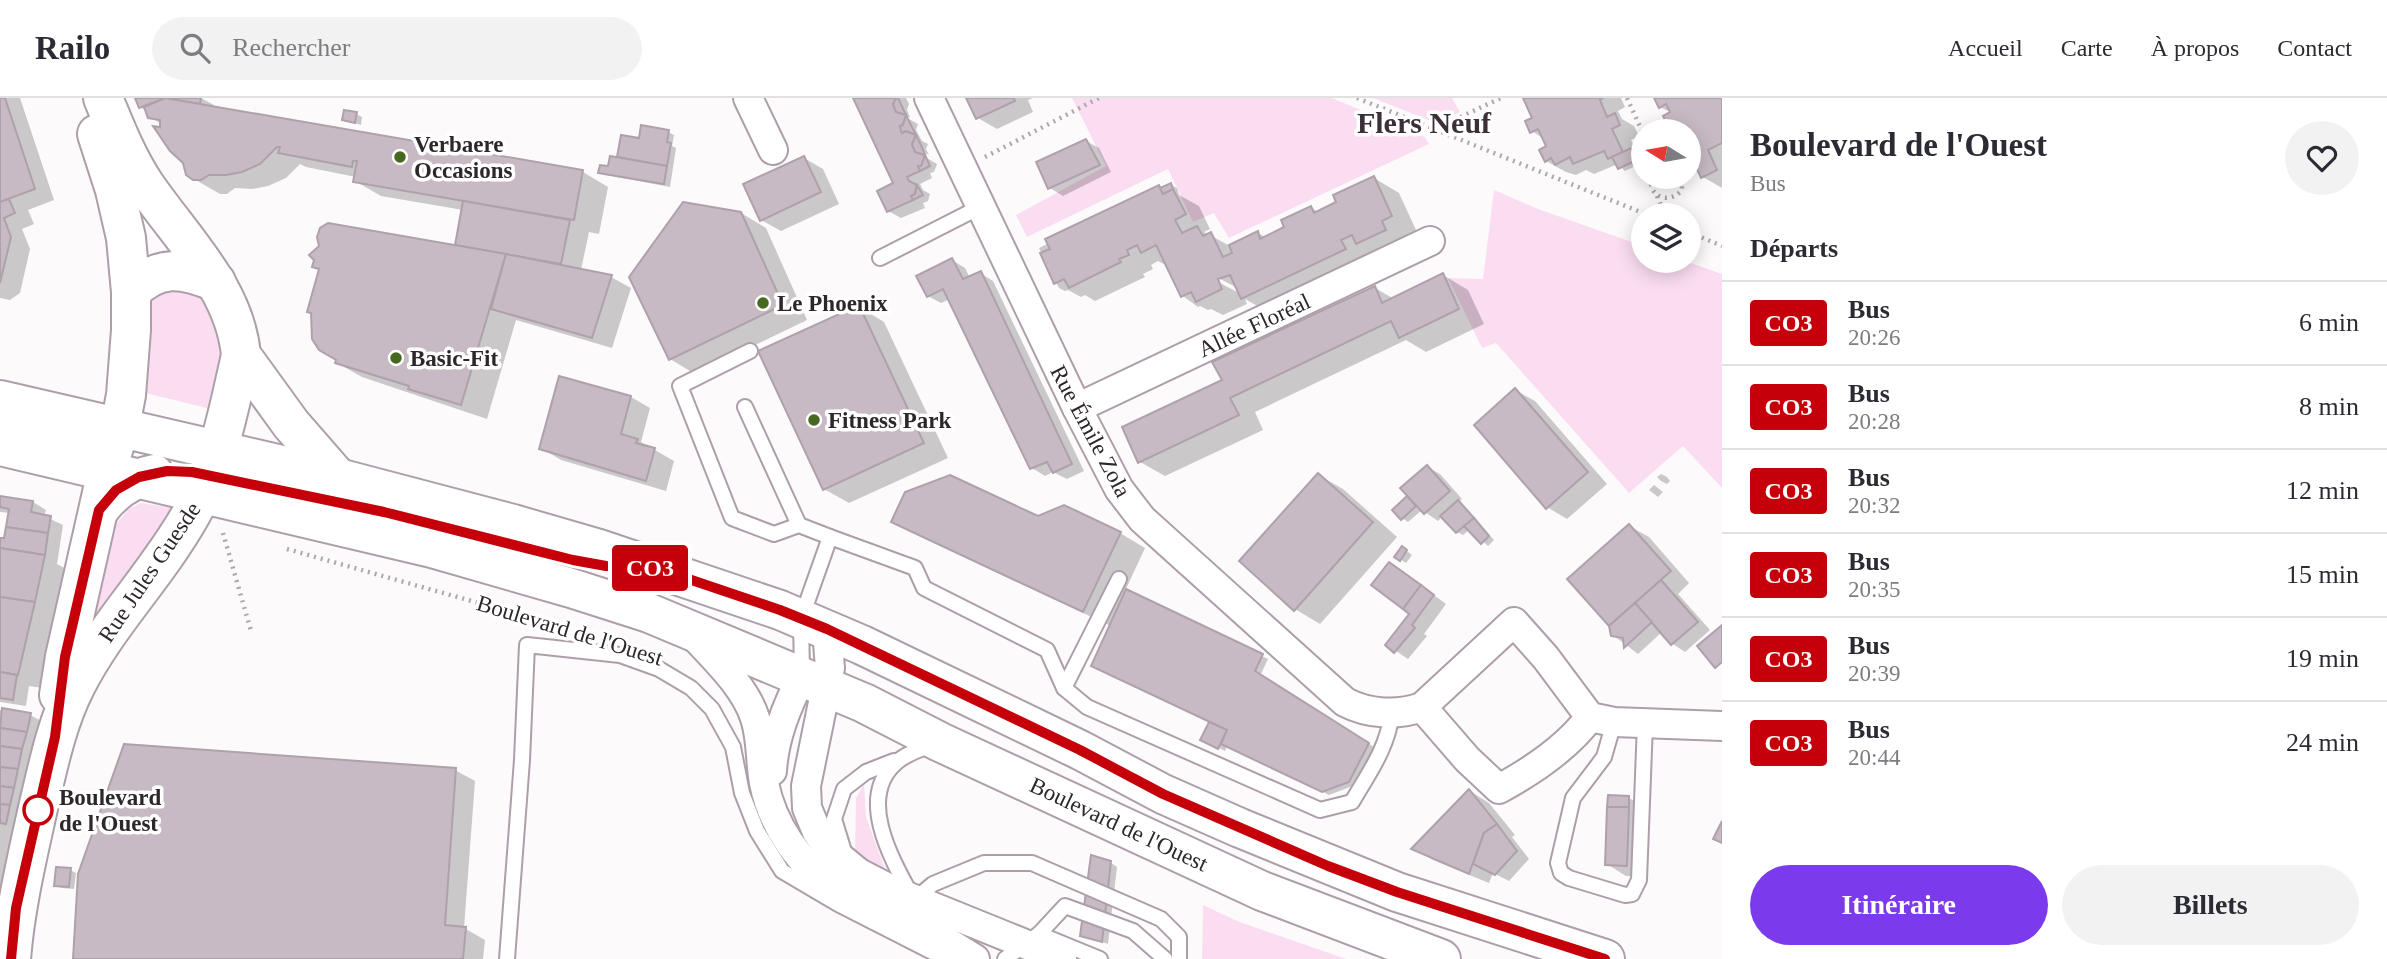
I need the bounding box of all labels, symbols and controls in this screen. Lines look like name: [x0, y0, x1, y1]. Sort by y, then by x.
search box: [152, 17, 642, 80]
icon: search: [176, 29, 214, 67]
text: Railo: [35, 30, 110, 66]
text: Rechercher: [232, 33, 351, 62]
text: Accueil: [1948, 35, 2023, 61]
text: Carte: [2061, 35, 2113, 61]
text: À propos: [2151, 35, 2239, 61]
text: Contact: [2277, 35, 2352, 61]
district label: Flers Neuf: [1357, 106, 1492, 139]
north arrow: [1631, 119, 1701, 189]
map controls: [1631, 119, 1701, 273]
button: heart: [2285, 121, 2359, 195]
text: Boulevard de l'Ouest: [1750, 127, 2047, 163]
place label: Verbaere Occasions: [414, 132, 512, 183]
marker: Verbaere Occasions: [392, 149, 408, 165]
text: Bus: [1750, 171, 1786, 196]
button: layers: [1631, 203, 1701, 273]
text: Départs: [1750, 234, 1838, 263]
street label: Allée Floréal: [1194, 289, 1314, 362]
place label: Le Phoenix: [777, 291, 888, 316]
marker: Le Phoenix: [755, 295, 771, 311]
text: Bus: [1848, 295, 1890, 324]
text: 6 min: [2299, 308, 2359, 337]
text: CO3: [1765, 310, 1813, 336]
text: 20:26: [1848, 325, 1900, 350]
place label: Basic-Fit: [410, 346, 498, 371]
marker: Basic-Fit: [388, 350, 404, 366]
street label: Rue Émile Zola: [1045, 361, 1136, 501]
text: Bus: [1848, 379, 1890, 408]
text: 8 min: [2299, 392, 2359, 421]
text: CO3: [1765, 394, 1813, 420]
place label: Fitness Park: [828, 408, 952, 433]
text: 20:28: [1848, 409, 1900, 434]
marker: Fitness Park: [806, 412, 822, 428]
text: Bus: [1848, 463, 1890, 492]
text: 12 min: [2286, 476, 2359, 505]
text: CO3: [1765, 478, 1813, 504]
text: 20:32: [1848, 493, 1900, 518]
street label: Rue Jules Guesde: [93, 498, 206, 647]
line badge: CO3: [610, 545, 690, 591]
text: Bus: [1848, 547, 1890, 576]
text: CO3: [626, 555, 674, 581]
text: 15 min: [2286, 560, 2359, 589]
text: CO3: [1765, 562, 1813, 588]
text: 20:35: [1848, 577, 1900, 602]
street label: Boulevard de l'Ouest: [474, 590, 666, 671]
text: Bus: [1848, 631, 1890, 660]
text: 19 min: [2286, 644, 2359, 673]
text: CO3: [1765, 646, 1813, 672]
text: 20:39: [1848, 661, 1900, 686]
text: Bus: [1848, 715, 1890, 744]
text: 24 min: [2286, 728, 2359, 757]
text: CO3: [1765, 730, 1813, 756]
text: 20:44: [1848, 745, 1900, 770]
street label: Boulevard de l'Ouest: [1026, 772, 1212, 877]
place label: Boulevard de l'Ouest: [59, 785, 161, 836]
marker: Boulevard de l'Ouest: [23, 795, 53, 825]
button: Itinéraire: [1750, 865, 2048, 945]
button: Billets: [2062, 865, 2359, 945]

